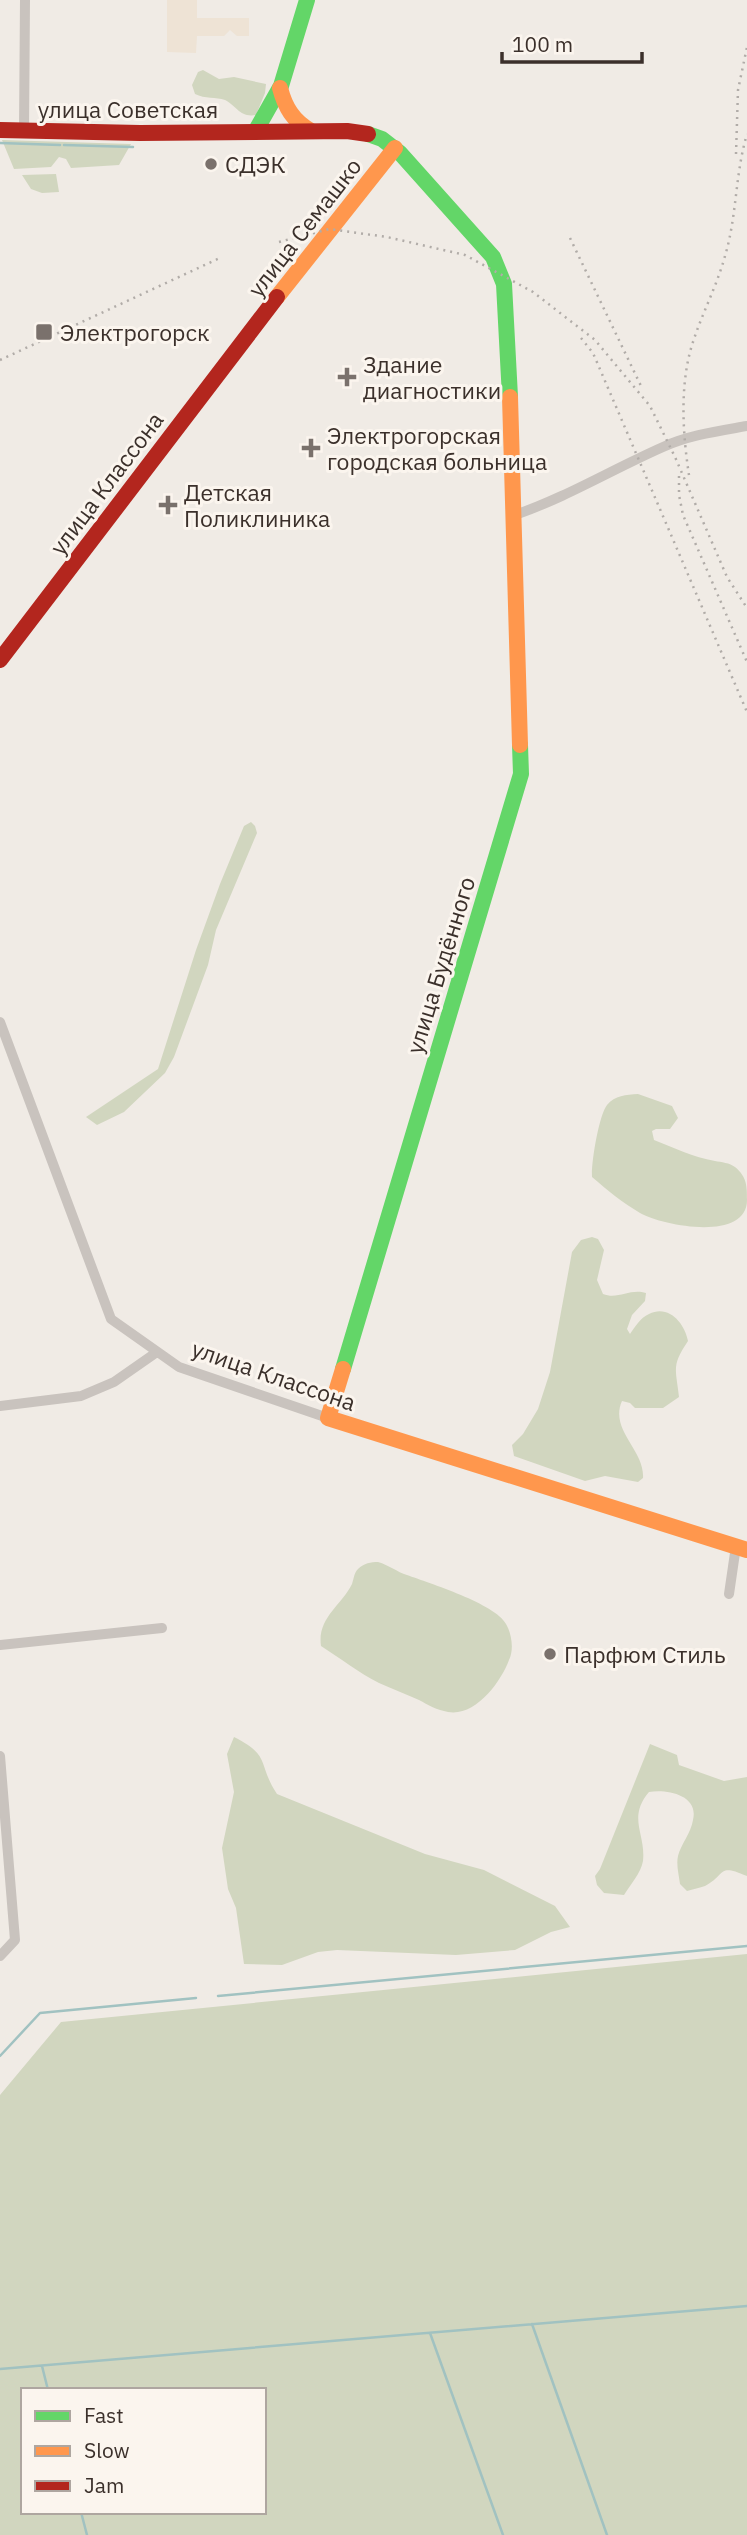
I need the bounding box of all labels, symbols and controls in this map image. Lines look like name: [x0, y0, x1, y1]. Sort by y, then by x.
scale bar: [502, 21, 642, 65]
text: 100 m: [512, 30, 573, 58]
street label: улица Советская: [38, 94, 218, 124]
place label: СДЭК: [225, 149, 286, 179]
street label: улица Семашко: [241, 152, 367, 302]
marker: СДЭК: [203, 156, 219, 172]
place label: Электрогорск: [60, 317, 210, 347]
marker: Электрогорск: [34, 322, 54, 342]
place label: Здание диагностики: [363, 349, 501, 405]
marker: Здание диагностики: [337, 367, 357, 387]
street label: улица Классона: [42, 406, 170, 560]
place label: Электрогорская городская больница: [327, 420, 547, 476]
marker: Электрогорская городская больница: [301, 438, 321, 458]
place label: Детская Поликлиника: [184, 477, 330, 533]
marker: Детская Поликлиника: [158, 495, 178, 515]
street label: улица Будённого: [399, 873, 481, 1057]
street label: улица Классона: [188, 1333, 360, 1417]
place label: Парфюм Стиль: [564, 1639, 726, 1669]
marker: Парфюм Стиль: [542, 1646, 558, 1662]
legend: [21, 2388, 266, 2514]
text: Fast: [84, 2401, 124, 2429]
text: Slow: [84, 2436, 130, 2464]
text: Jam: [84, 2471, 124, 2499]

